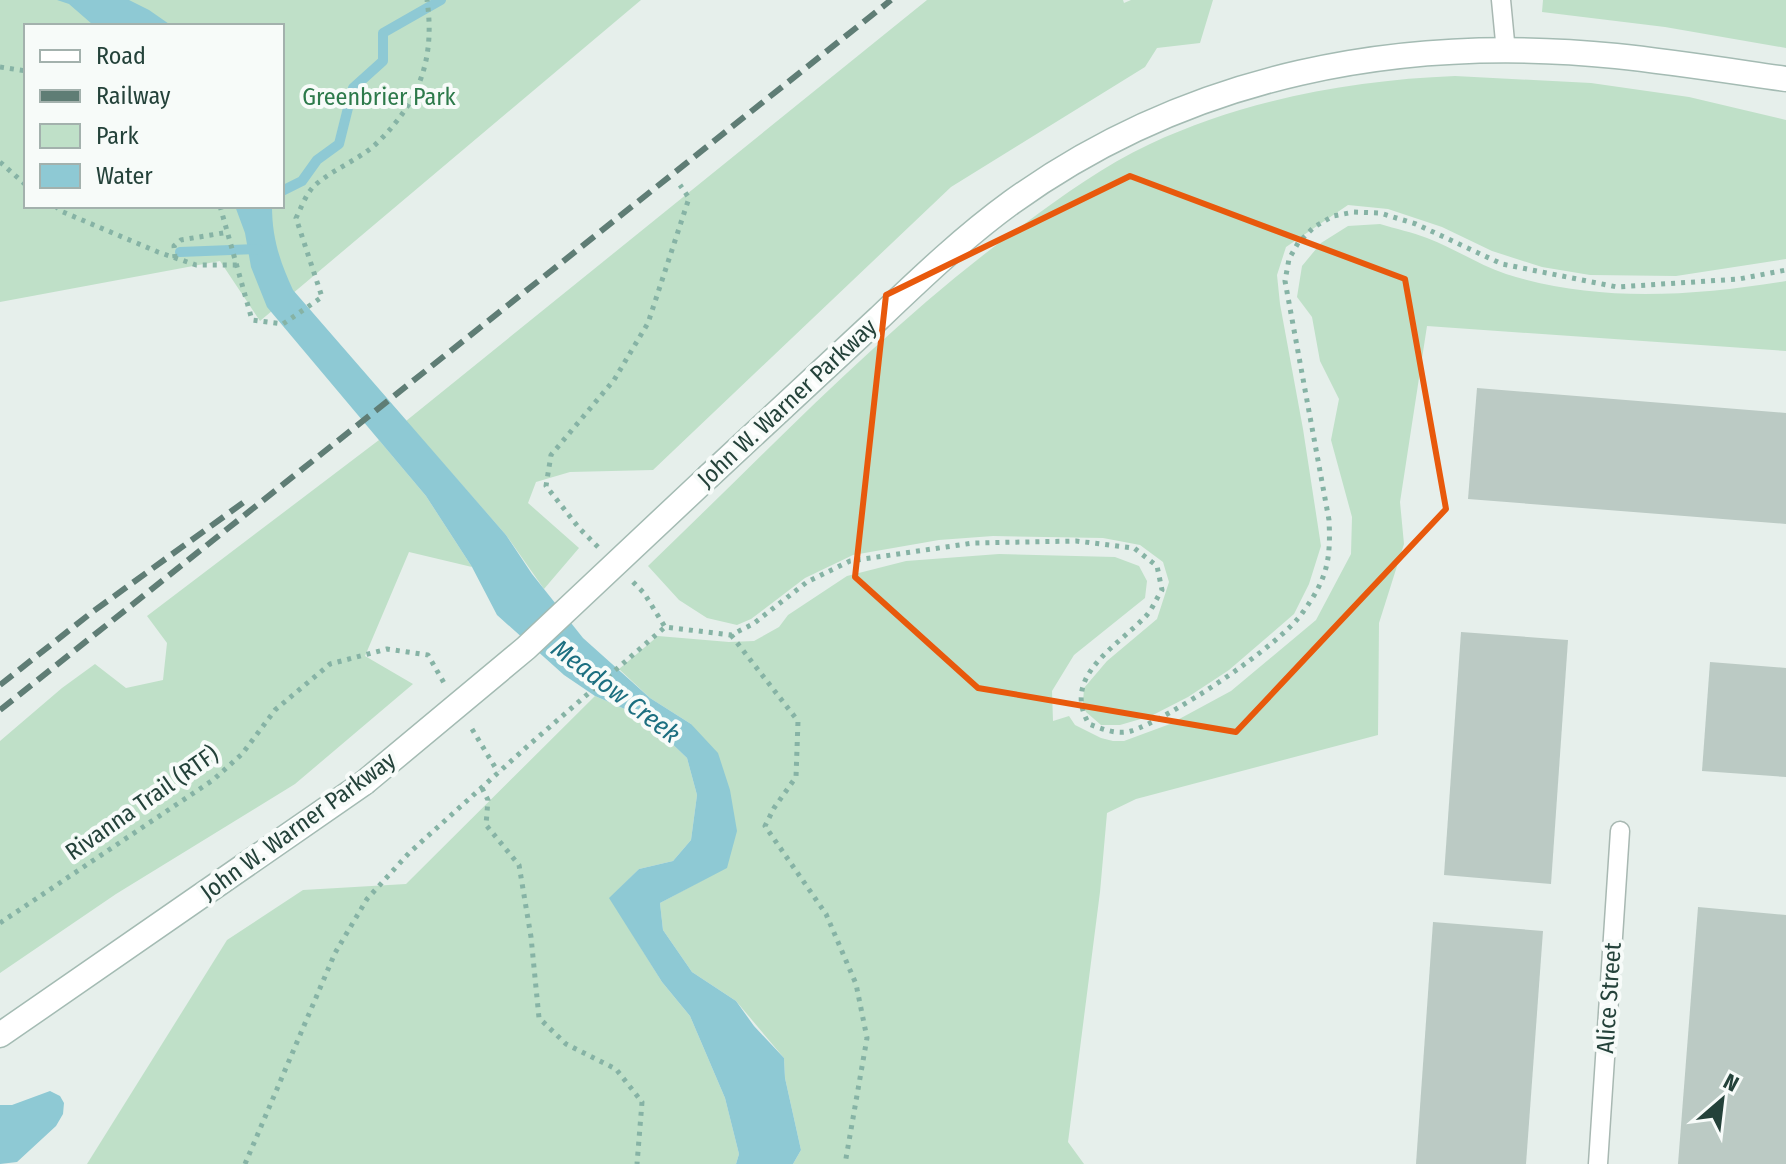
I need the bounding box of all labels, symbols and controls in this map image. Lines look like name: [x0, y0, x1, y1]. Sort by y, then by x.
legend: [24, 24, 284, 208]
text: Road: [96, 42, 146, 70]
text: Railway: [96, 82, 171, 110]
park label: Greenbrier Park: [302, 83, 457, 111]
text: Park: [96, 122, 139, 150]
text: Water: [96, 162, 153, 190]
street label: John W. Warner Parkway: [692, 313, 882, 493]
water label: Meadow Creek: [545, 633, 686, 750]
street label: Rivanna Trail (RTF): [60, 740, 224, 866]
street label: John W. Warner Parkway: [195, 746, 401, 906]
street label: Alice Street: [1591, 941, 1627, 1055]
north arrow: [1682, 1060, 1762, 1140]
text: N: [1719, 1068, 1743, 1098]

